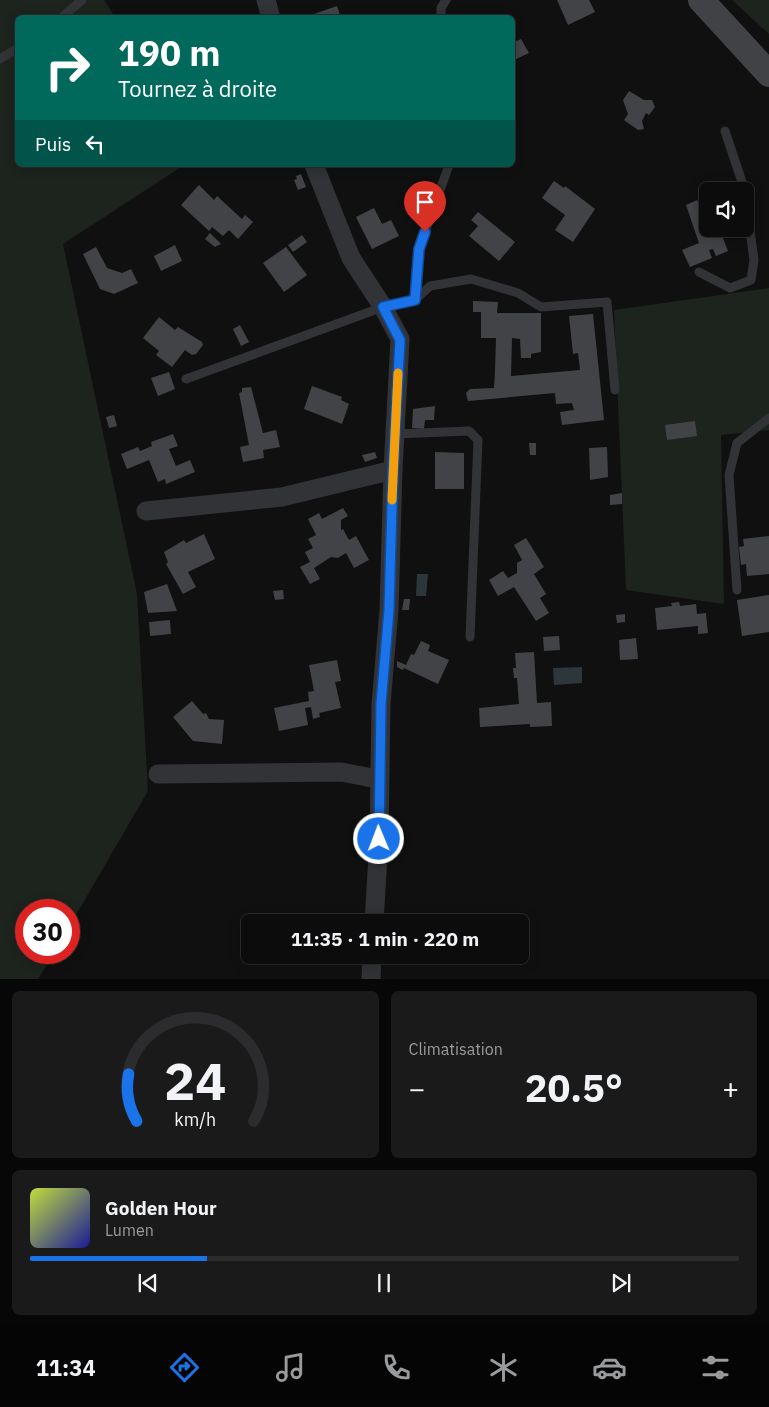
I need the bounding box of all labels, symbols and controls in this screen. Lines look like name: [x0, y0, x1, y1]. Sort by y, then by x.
text: 190 m: [118, 30, 221, 76]
icon: right: [35, 35, 100, 100]
text: Tournez à droite: [118, 74, 277, 103]
icon: left: [81, 130, 109, 158]
text: Puis: [35, 132, 71, 156]
pin: [404, 181, 446, 232]
map controls: [699, 182, 754, 237]
button: sound: [699, 182, 754, 237]
icon: arrive: [411, 188, 439, 216]
position arrow: [352, 812, 404, 864]
speed limit sign: 30: [15, 899, 80, 964]
text: 11:35 · 1 min · 220 m: [291, 927, 479, 951]
text: Climatisation: [409, 1039, 503, 1059]
text: 24: [164, 1047, 226, 1114]
text: 20.5°: [525, 1063, 623, 1112]
text: −: [409, 1070, 425, 1107]
text: +: [722, 1070, 739, 1107]
text: km/h: [174, 1108, 216, 1131]
text: Golden Hour: [105, 1196, 217, 1220]
text: Lumen: [105, 1220, 154, 1240]
icon: previous: [134, 1269, 162, 1297]
icon: pause: [370, 1269, 398, 1297]
icon: next: [607, 1269, 635, 1297]
icon: directions: [167, 1350, 202, 1385]
icon: music: [273, 1350, 308, 1385]
icon: phone: [379, 1350, 414, 1385]
icon: climate: [486, 1350, 521, 1385]
icon: car: [592, 1350, 627, 1385]
icon: filters: [698, 1350, 733, 1385]
text: 11:34: [36, 1353, 96, 1382]

